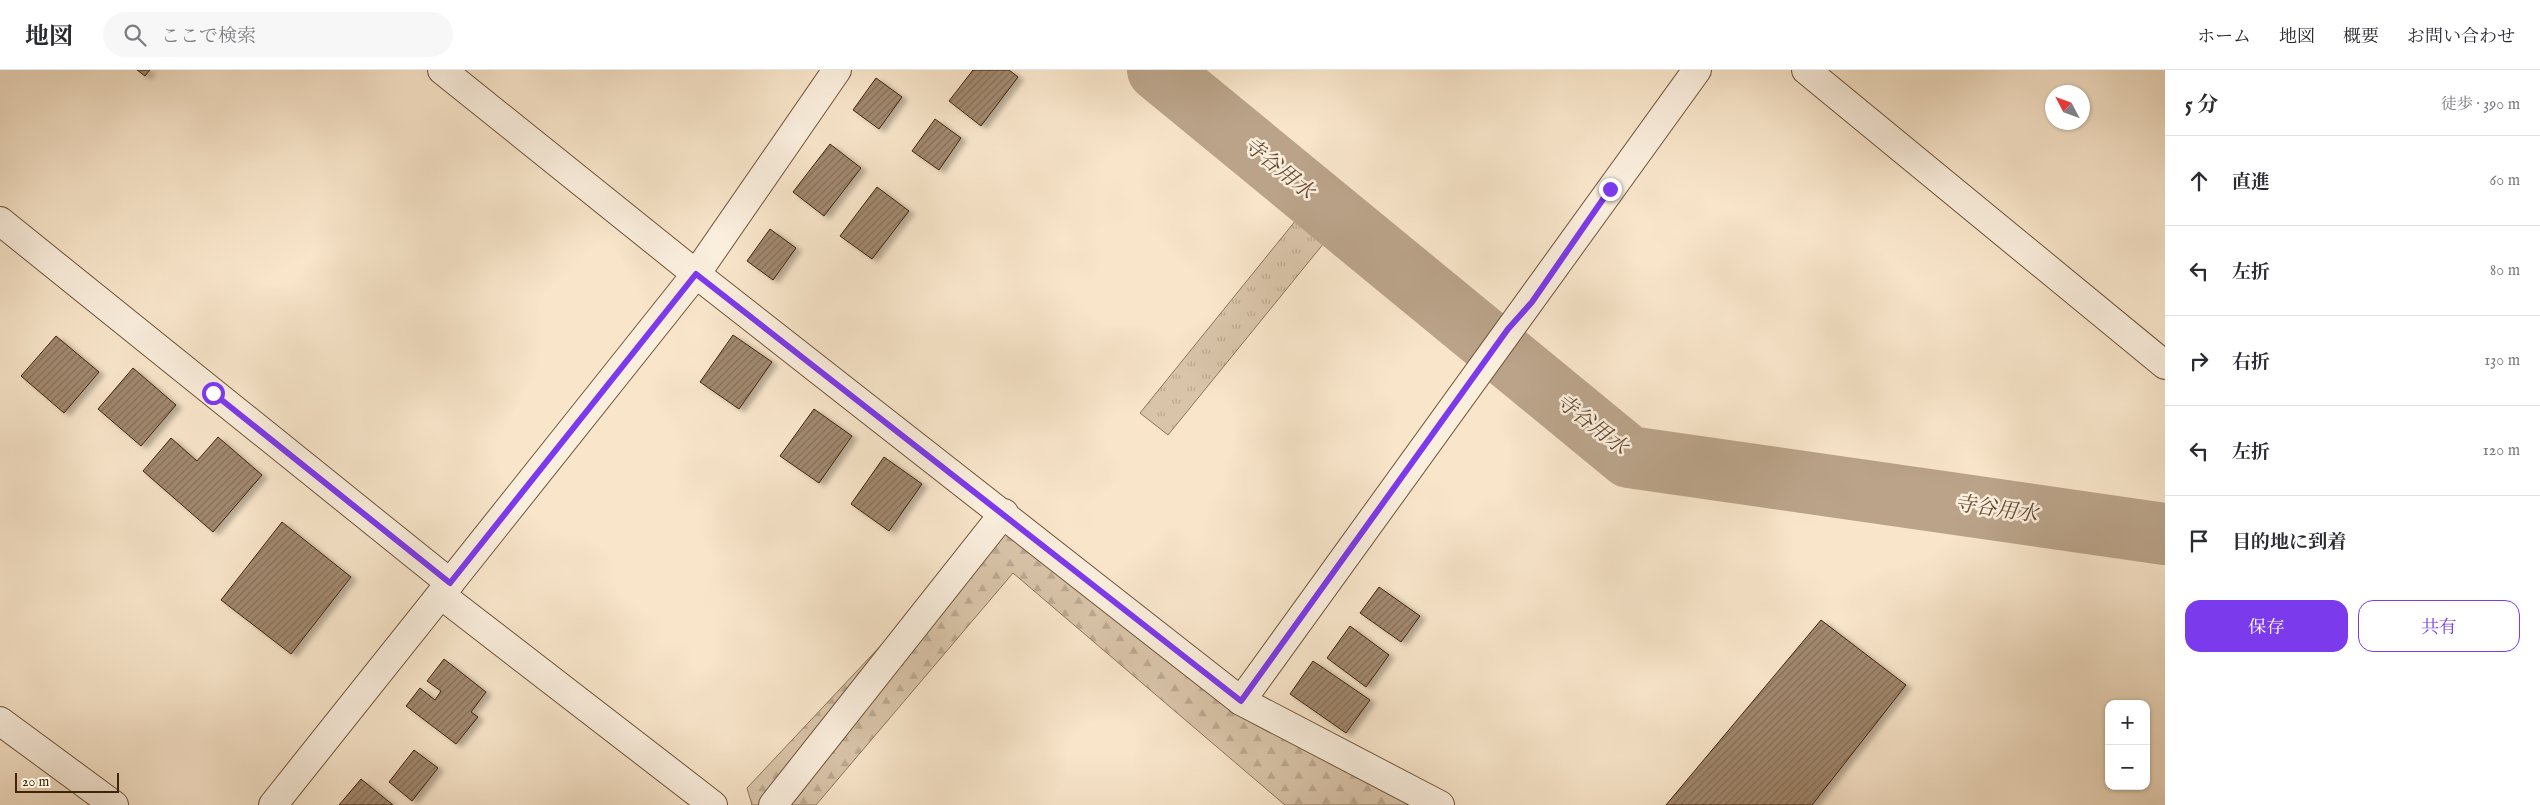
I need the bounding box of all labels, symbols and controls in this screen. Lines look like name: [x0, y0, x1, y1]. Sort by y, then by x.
search box: [103, 12, 453, 57]
icon: search: [121, 21, 149, 49]
text: 地図: [25, 22, 73, 53]
text: ここで検索: [161, 25, 256, 49]
text: ホーム: [2197, 26, 2251, 49]
text: 地図: [2279, 26, 2315, 49]
text: 概要: [2343, 26, 2379, 49]
text: お問い合わせ: [2407, 26, 2515, 49]
north arrow: [2045, 85, 2090, 130]
text: 5 分: [2185, 92, 2218, 119]
text: 徒歩 · 390 m: [2441, 95, 2520, 115]
water label: 寺谷用水: [1237, 132, 1321, 207]
icon: ahead: [2185, 167, 2213, 195]
text: 直進: [2232, 171, 2270, 195]
text: 60 m: [2490, 171, 2520, 191]
route end: [1599, 178, 1622, 201]
icon: left: [2185, 257, 2213, 285]
text: 左折: [2232, 261, 2270, 285]
text: 80 m: [2490, 261, 2520, 281]
icon: right: [2185, 347, 2213, 375]
text: 右折: [2232, 351, 2270, 375]
text: 130 m: [2484, 351, 2520, 371]
route start: [202, 382, 225, 405]
water label: 寺谷用水: [1550, 389, 1634, 463]
icon: left: [2185, 437, 2213, 465]
text: 左折: [2232, 441, 2270, 465]
text: 120 m: [2483, 441, 2520, 461]
water label: 寺谷用水: [1953, 491, 2041, 529]
icon: arrive: [2185, 527, 2213, 555]
text: 目的地に到着: [2232, 531, 2346, 555]
button: 保存: [2185, 600, 2348, 652]
button: 共有: [2358, 600, 2520, 652]
map controls: [2105, 700, 2150, 790]
button: +: [2105, 700, 2150, 745]
button: −: [2105, 745, 2150, 790]
scale bar: [15, 770, 119, 793]
text: 20 m: [22, 773, 49, 791]

